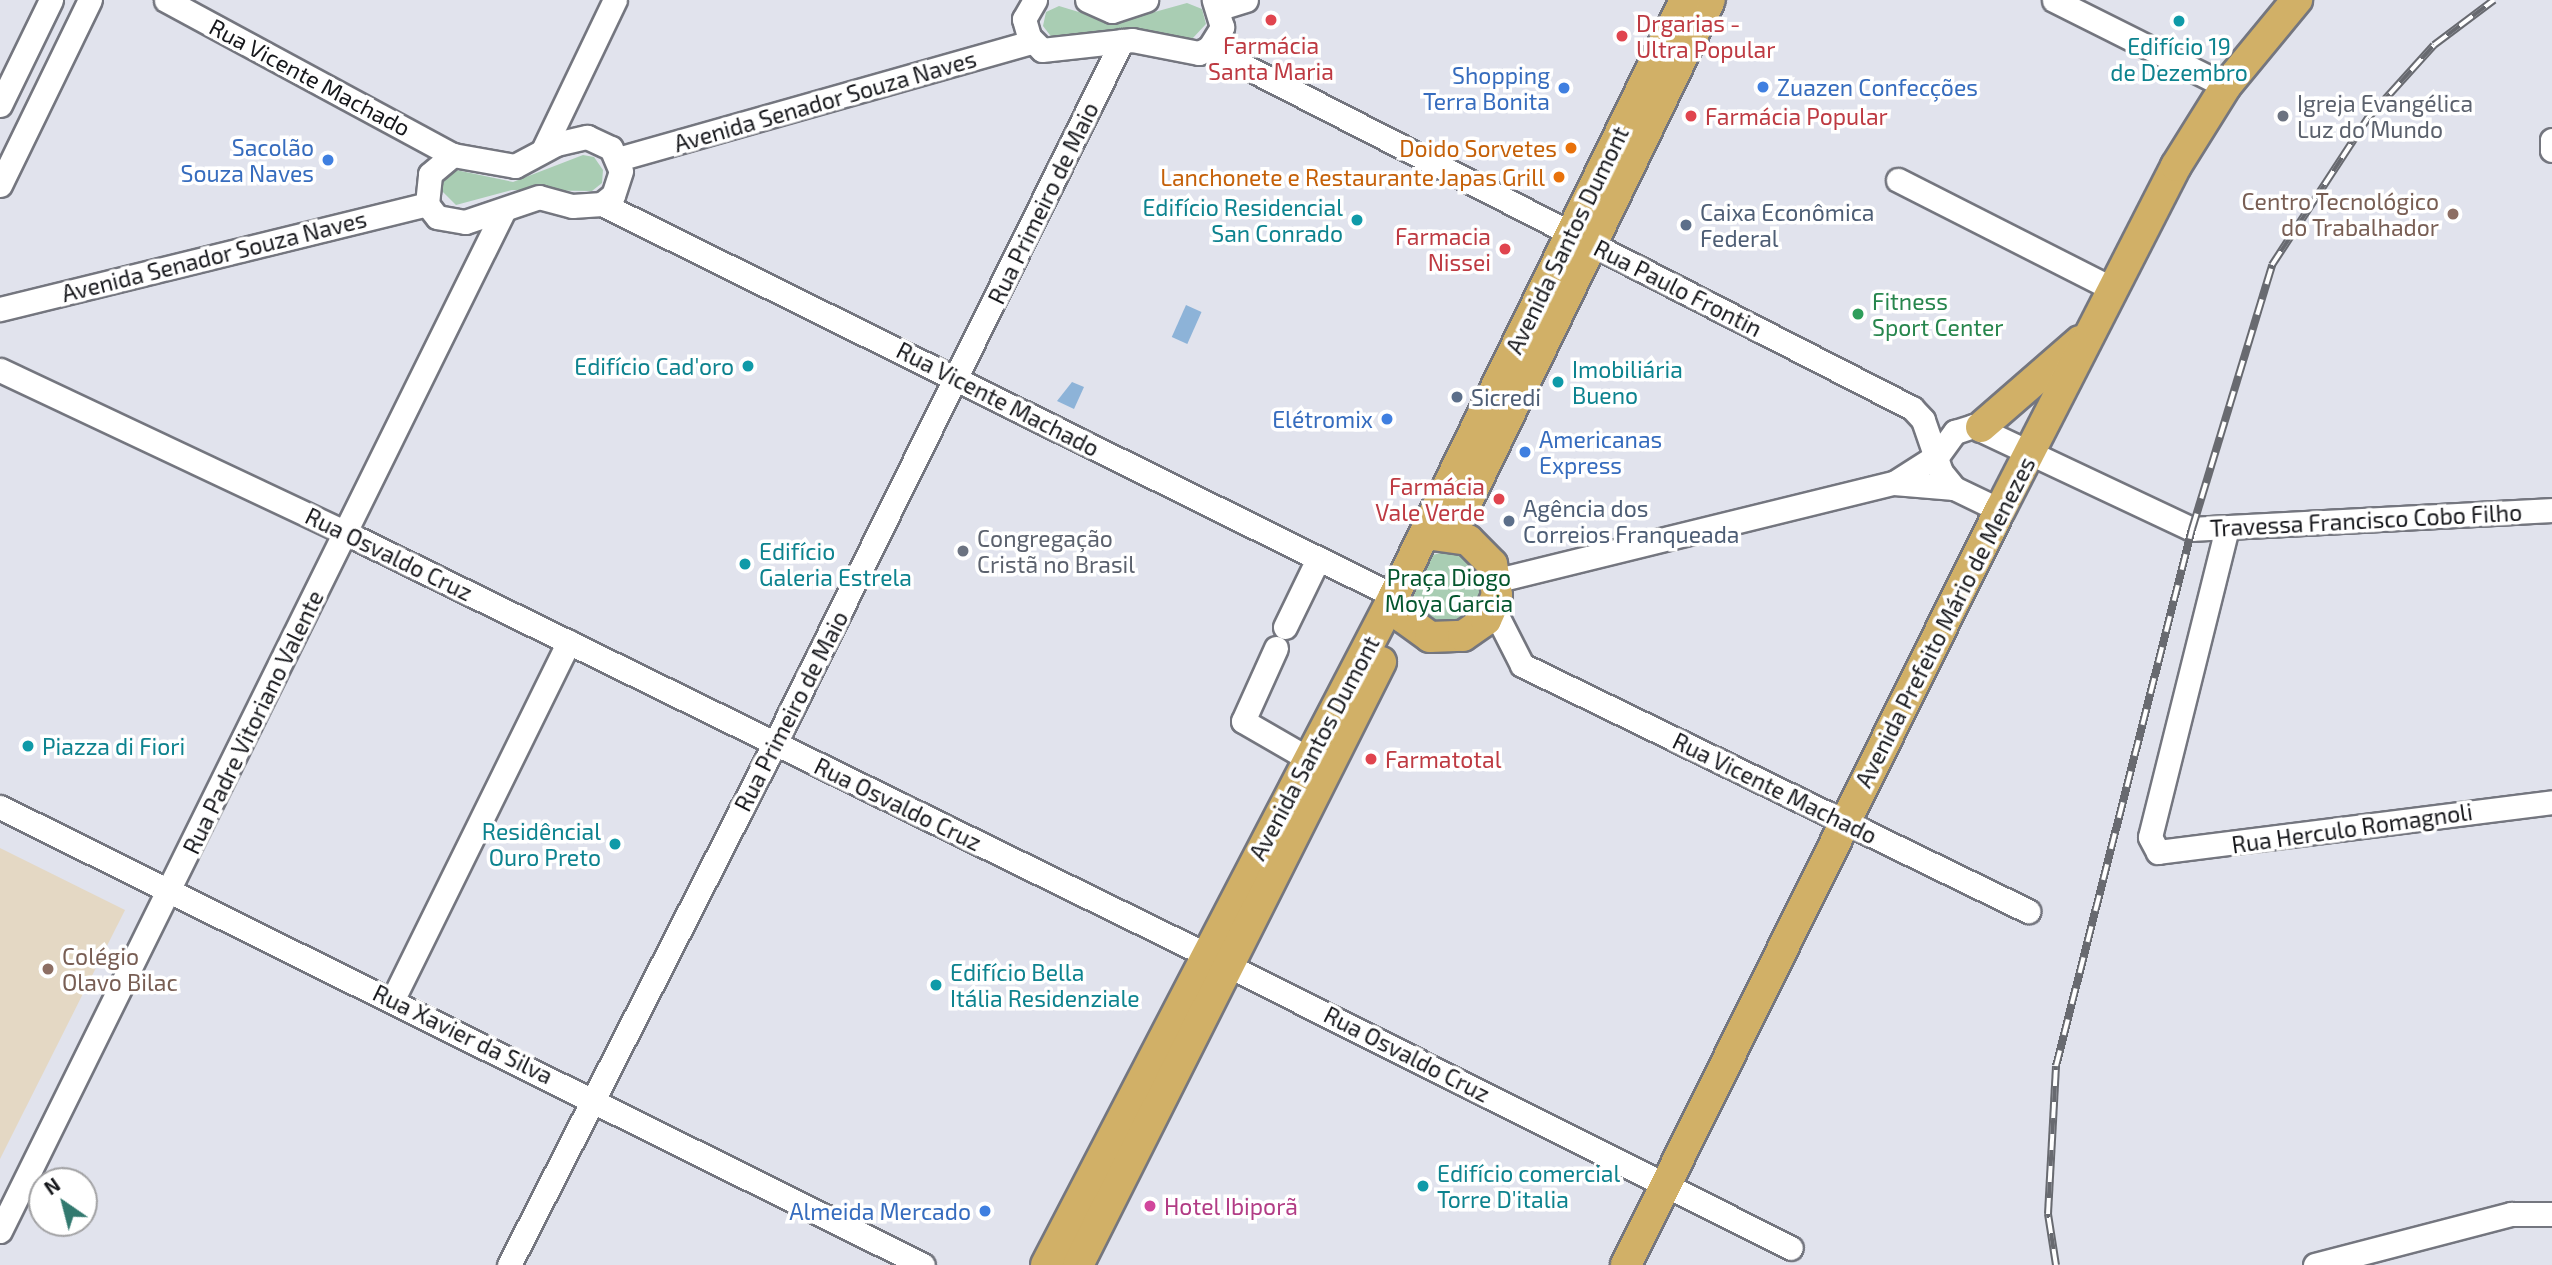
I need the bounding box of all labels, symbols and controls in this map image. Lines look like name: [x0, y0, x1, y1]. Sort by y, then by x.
place label: Drgarias - Ultra Popular: [1636, 9, 1775, 63]
street label: Rua Vicente Machado: [205, 12, 415, 142]
marker: Farmácia Santa Maria: [1263, 12, 1279, 28]
marker: Edifício 19 de Dezembro: [2171, 13, 2187, 29]
marker: Drgarias - Ultra Popular: [1614, 28, 1630, 44]
place label: Farmácia Santa Maria: [1208, 31, 1334, 85]
place label: Edifício 19 de Dezembro: [2110, 32, 2248, 86]
street label: Avenida Senador Souza Naves: [670, 45, 980, 157]
place label: Shopping Terra Bonita: [1423, 61, 1550, 115]
place label: Zuazen Confecções: [1777, 73, 1978, 101]
marker: Zuazen Confecções: [1755, 79, 1771, 95]
marker: Shopping Terra Bonita: [1556, 80, 1572, 96]
place label: Igreja Evangélica Luz do Mundo: [2297, 89, 2473, 143]
street label: Rua Primeiro de Maio: [982, 98, 1104, 308]
place label: Farmácia Popular: [1705, 102, 1888, 130]
marker: Farmácia Popular: [1683, 108, 1699, 124]
marker: Igreja Evangélica Luz do Mundo: [2275, 108, 2291, 124]
street label: Avenida Santos Dumont: [1500, 122, 1634, 358]
place label: Sacolão Souza Naves: [181, 133, 314, 187]
place label: Doido Sorvetes: [1399, 134, 1557, 162]
marker: Doido Sorvetes: [1563, 140, 1579, 156]
marker: Sacolão Souza Naves: [320, 152, 336, 168]
place label: Lanchonete e Restaurante Japas Grill: [1160, 163, 1545, 191]
marker: Lanchonete e Restaurante Japas Grill: [1551, 169, 1567, 185]
place label: Centro Tecnológico do Trabalhador: [2241, 187, 2439, 241]
place label: Edifício Residencial San Conrado: [1142, 193, 1343, 247]
place label: Caixa Econômica Federal: [1700, 198, 1875, 252]
street label: Avenida Senador Souza Naves: [59, 205, 369, 307]
marker: Centro Tecnológico do Trabalhador: [2445, 206, 2461, 222]
marker: Edifício Residencial San Conrado: [1349, 212, 1365, 228]
marker: Caixa Econômica Federal: [1678, 217, 1694, 233]
place label: Farmacia Nissei: [1395, 222, 1491, 276]
street label: Rua Paulo Frontin: [1590, 234, 1766, 342]
marker: Farmacia Nissei: [1497, 241, 1513, 257]
place label: Fitness Sport Center: [1872, 287, 2004, 341]
marker: Fitness Sport Center: [1850, 306, 1866, 322]
street label: Rua Vicente Machado: [892, 336, 1104, 462]
place label: Edifício Cad'oro: [574, 352, 734, 380]
place label: Imobiliária Bueno: [1572, 355, 1683, 409]
marker: Edifício Cad'oro: [740, 358, 756, 374]
marker: Imobiliária Bueno: [1550, 374, 1566, 390]
place label: Sicredi: [1471, 383, 1541, 411]
marker: Sicredi: [1449, 389, 1465, 405]
place label: Elétromix: [1272, 405, 1373, 433]
marker: Elétromix: [1379, 411, 1395, 427]
place label: Americanas Express: [1539, 425, 1662, 479]
marker: Americanas Express: [1517, 444, 1533, 460]
street label: Avenida Prefeito Mário de Menezes: [1849, 452, 2041, 792]
place label: Farmácia Vale Verde: [1375, 472, 1485, 526]
marker: Farmácia Vale Verde: [1491, 491, 1507, 507]
place label: Agência dos Correios Franqueada: [1523, 494, 1739, 548]
street label: Travessa Francisco Cobo Filho: [2209, 498, 2523, 542]
street label: Rua Osvaldo Cruz: [301, 502, 477, 606]
marker: Agência dos Correios Franqueada: [1501, 513, 1517, 529]
place label: Congregação Cristã no Brasil: [977, 524, 1135, 578]
place label: Edifício Galeria Estrela: [759, 537, 912, 591]
marker: Congregação Cristã no Brasil: [955, 543, 971, 559]
marker: Edifício Galeria Estrela: [737, 556, 753, 572]
park label: Praça Diogo Moya Garcia: [1385, 563, 1513, 617]
street label: Rua Padre Vitoriano Valente: [177, 585, 329, 859]
street label: Rua Primeiro de Maio: [729, 606, 853, 816]
street label: Avenida Santos Dumont: [1243, 631, 1385, 865]
street label: Rua Vicente Machado: [1668, 726, 1882, 850]
place label: Piazza di Fiori: [42, 732, 185, 760]
marker: Piazza di Fiori: [20, 738, 36, 754]
place label: Farmatotal: [1385, 745, 1502, 773]
marker: Farmatotal: [1363, 751, 1379, 767]
street label: Rua Osvaldo Cruz: [810, 752, 986, 856]
street label: Rua Herculo Romagnoli: [2230, 797, 2474, 859]
place label: Residêncial Ouro Preto: [482, 817, 601, 871]
marker: Residêncial Ouro Preto: [607, 836, 623, 852]
place label: Colégio Olavo Bilac: [62, 942, 178, 996]
place label: Edifício Bella Itália Residenziale: [950, 958, 1140, 1012]
marker: Colégio Olavo Bilac: [40, 961, 56, 977]
marker: Edifício Bella Itália Residenziale: [928, 977, 944, 993]
street label: Rua Xavier da Silva: [368, 978, 558, 1090]
street label: Rua Osvaldo Cruz: [1320, 1000, 1494, 1108]
place label: Edifício comercial Torre D'italia: [1437, 1159, 1620, 1213]
north arrow: [28, 1167, 98, 1237]
text: N: [40, 1173, 64, 1199]
marker: Edifício comercial Torre D'italia: [1415, 1178, 1431, 1194]
place label: Hotel Ibiporã: [1164, 1192, 1299, 1220]
place label: Almeida Mercado: [789, 1197, 971, 1225]
marker: Hotel Ibiporã: [1142, 1198, 1158, 1214]
marker: Almeida Mercado: [977, 1203, 993, 1219]

